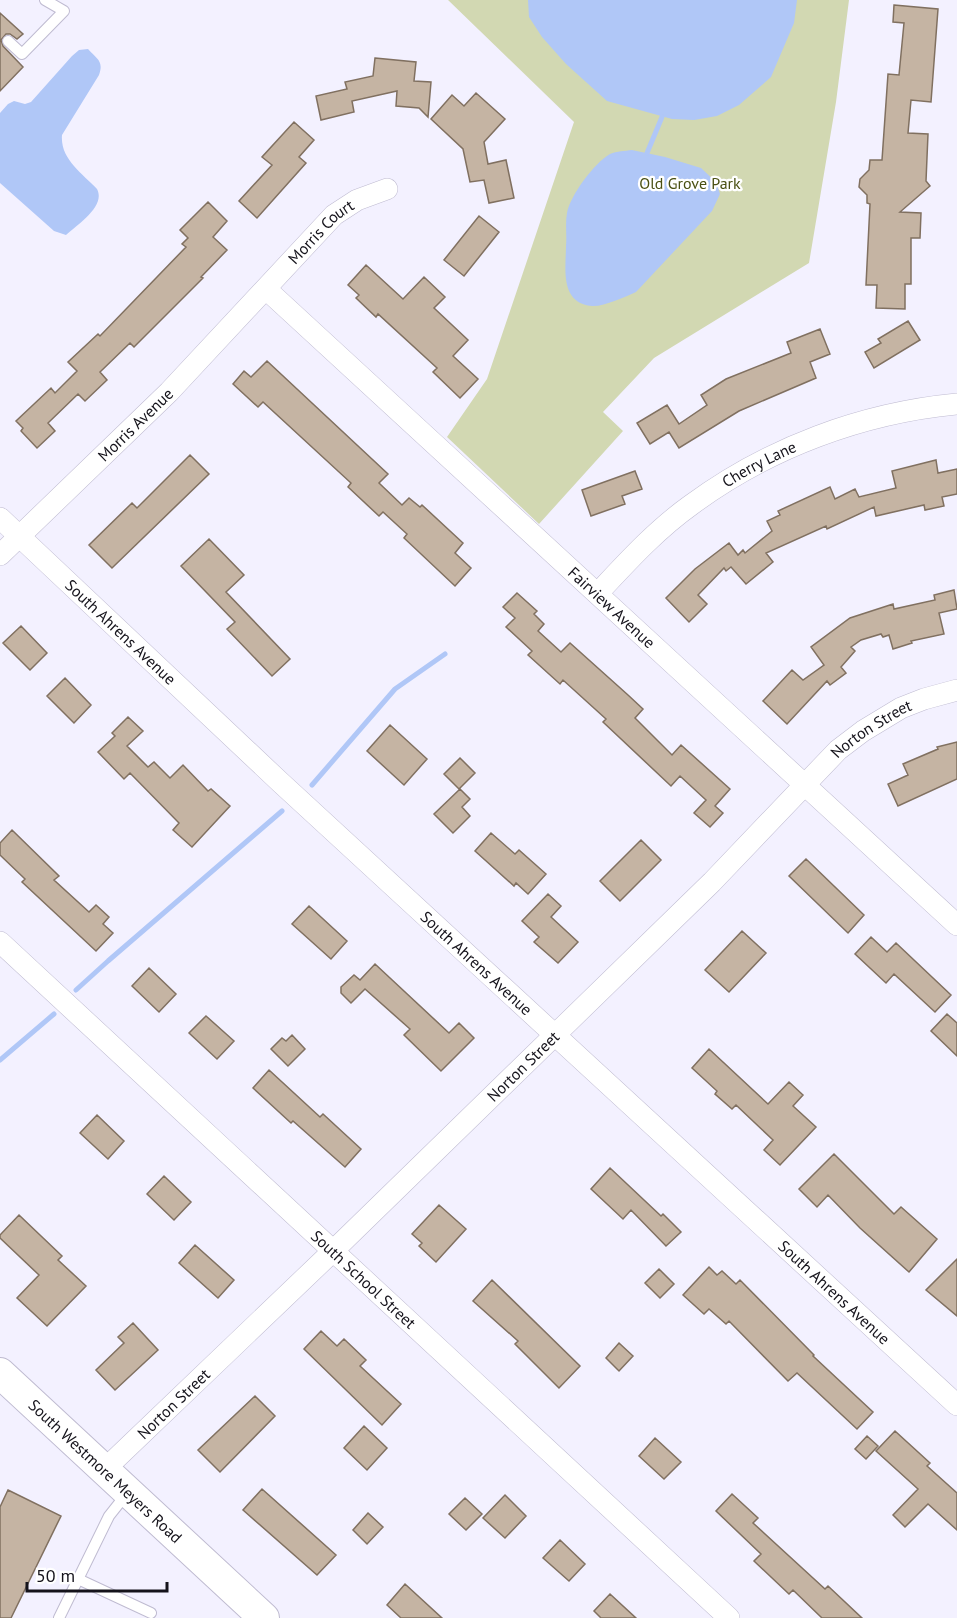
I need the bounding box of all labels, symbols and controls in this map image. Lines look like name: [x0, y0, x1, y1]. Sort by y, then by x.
park label: Old Grove Park: [639, 173, 741, 193]
street label: Morris Court: [284, 195, 358, 268]
street label: Morris Avenue: [93, 384, 177, 465]
street label: Cherry Lane: [718, 436, 799, 491]
street label: Fairview Avenue: [564, 562, 659, 652]
street label: South Ahrens Avenue: [61, 575, 180, 689]
street label: Norton Street: [826, 695, 915, 762]
street label: South Ahrens Avenue: [417, 907, 537, 1019]
street label: Norton Street: [483, 1026, 564, 1106]
street label: South School Street: [307, 1226, 421, 1333]
street label: South Ahrens Avenue: [774, 1236, 894, 1348]
street label: Norton Street: [133, 1364, 214, 1443]
street label: South Westmore Meyers Road: [25, 1395, 187, 1547]
scale bar: [27, 1555, 166, 1593]
text: 50 m: [36, 1564, 75, 1587]

